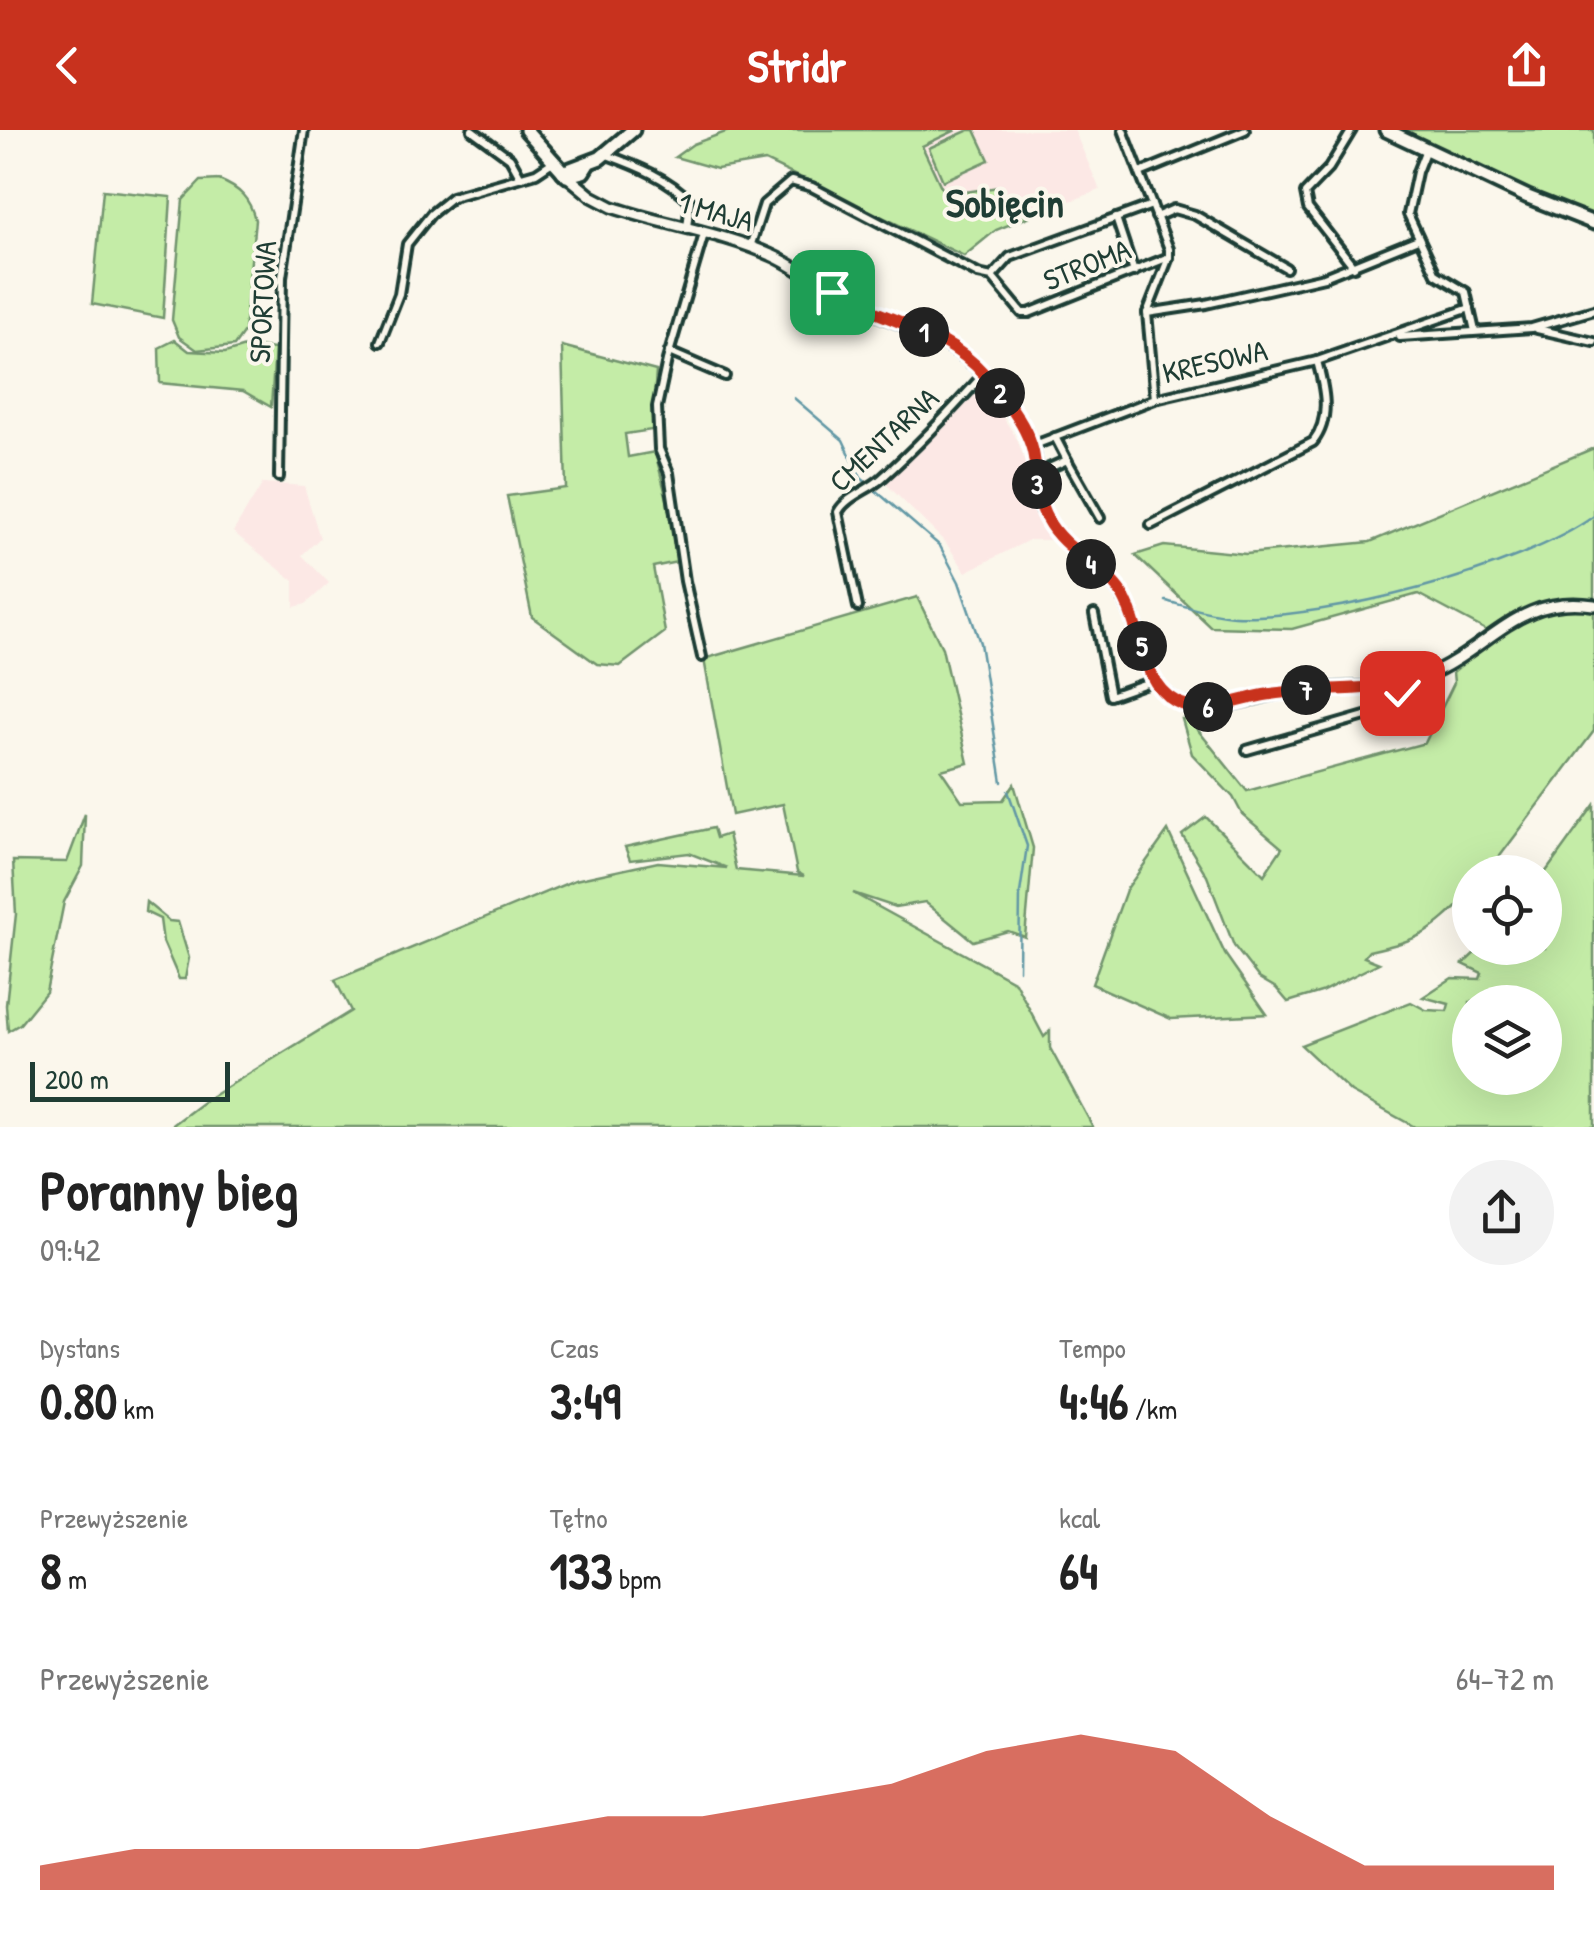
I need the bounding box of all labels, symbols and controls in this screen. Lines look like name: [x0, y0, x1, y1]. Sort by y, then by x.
text: Stridr: [748, 35, 846, 96]
icon: back: [40, 38, 95, 93]
icon: share: [1499, 38, 1554, 93]
district label: Sobięcin: [946, 175, 1064, 229]
street label: 1 MAJA: [674, 181, 759, 241]
street label: STROMA: [1037, 228, 1136, 300]
street label: SPORTOWA: [239, 239, 285, 364]
pin: [790, 250, 875, 335]
icon: arrive: [805, 265, 860, 320]
pin: 1: [899, 307, 949, 357]
text: 1: [919, 313, 929, 351]
street label: KRESOWA: [1159, 330, 1271, 392]
pin: 2: [975, 368, 1025, 418]
text: 2: [993, 374, 1007, 412]
street label: CMENTARNA: [820, 378, 947, 500]
pin: 3: [1012, 459, 1062, 509]
text: 3: [1031, 465, 1043, 503]
pin: 4: [1066, 539, 1116, 589]
text: 4: [1086, 545, 1096, 583]
pin: 5: [1117, 621, 1167, 671]
text: 5: [1136, 627, 1148, 665]
pin: [1360, 651, 1445, 736]
pin: 7: [1281, 665, 1331, 715]
icon: check: [1375, 666, 1430, 721]
text: 7: [1299, 671, 1313, 709]
pin: 6: [1183, 682, 1233, 732]
text: 6: [1202, 688, 1214, 726]
map controls: [1452, 855, 1562, 1095]
button: locate: [1452, 855, 1562, 965]
button: layers: [1452, 985, 1562, 1095]
scale bar: [30, 1057, 230, 1101]
text: 200 m: [45, 1060, 109, 1098]
text: Poranny bieg: [40, 1153, 298, 1227]
button: share: [1449, 1160, 1554, 1265]
text: 09:42: [40, 1228, 100, 1271]
text: Dystans: [40, 1329, 120, 1367]
text: Czas: [550, 1329, 599, 1367]
text: Tempo: [1059, 1329, 1126, 1367]
text: 0.80: [40, 1367, 117, 1435]
text: 3:49: [550, 1367, 621, 1435]
text: 4:46: [1059, 1367, 1128, 1435]
text: km: [117, 1390, 154, 1428]
text: /km: [1128, 1390, 1177, 1428]
text: Przewyższenie: [40, 1499, 188, 1537]
text: Tętno: [550, 1499, 607, 1537]
text: kcal: [1059, 1499, 1100, 1537]
text: 8: [40, 1537, 62, 1605]
text: 133: [550, 1537, 613, 1605]
text: 64: [1059, 1537, 1098, 1605]
text: m: [62, 1560, 87, 1598]
text: bpm: [613, 1560, 662, 1598]
text: Przewyższenie: [40, 1657, 209, 1700]
text: 64–72 m: [1456, 1657, 1554, 1700]

